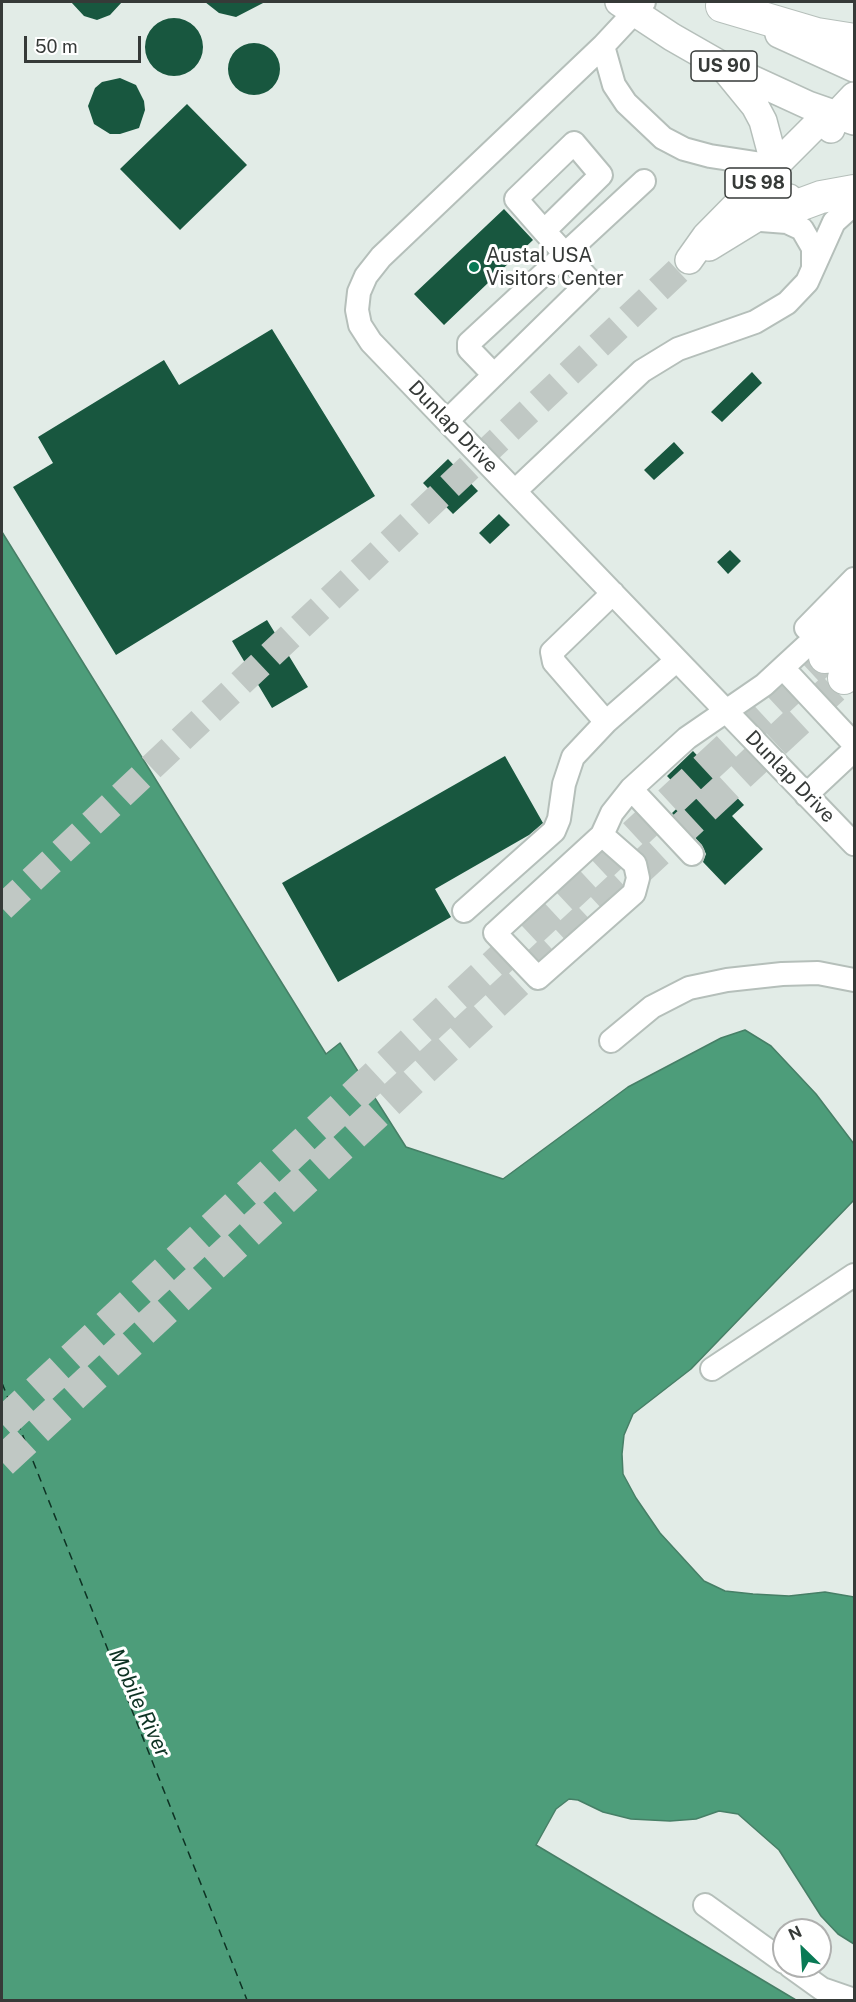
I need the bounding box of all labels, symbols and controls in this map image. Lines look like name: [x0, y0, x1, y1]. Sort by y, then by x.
scale bar: [27, 24, 144, 62]
text: 50 m: [35, 36, 78, 57]
road number: US 90: [691, 51, 757, 81]
road number: US 98: [725, 168, 791, 198]
place label: Austal USA Visitors Center: [486, 244, 624, 291]
marker: Austal USA Visitors Center: [467, 260, 481, 274]
street label: Dunlap Drive: [403, 376, 503, 478]
street label: Dunlap Drive: [740, 726, 840, 828]
water label: Mobile River: [103, 1645, 175, 1761]
north arrow: [772, 1918, 832, 1978]
text: N: [785, 1922, 805, 1944]

